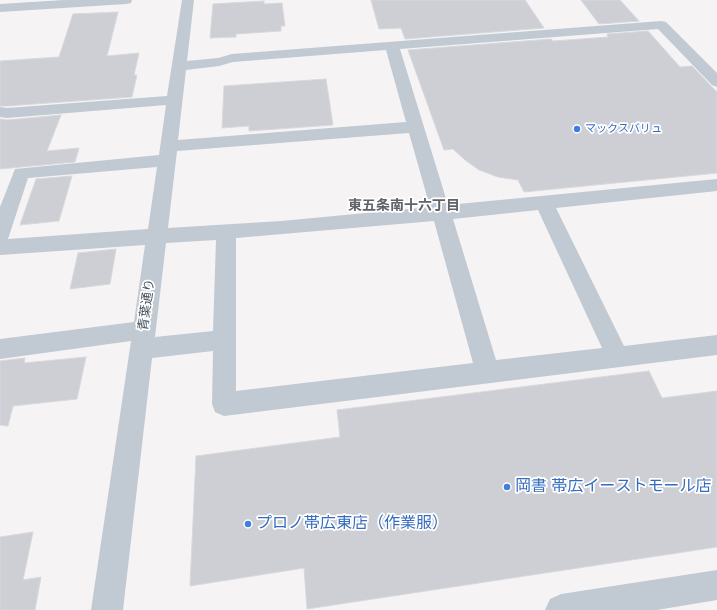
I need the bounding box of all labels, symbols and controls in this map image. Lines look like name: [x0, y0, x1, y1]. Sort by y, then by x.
place label: マックスバリュ: [585, 122, 662, 136]
marker: マックスバリュ: [572, 124, 582, 134]
district label: 東五条南十六丁目: [348, 198, 460, 214]
street label: 青葉通り: [136, 278, 158, 332]
place label: 岡書 帯広イーストモール店: [515, 477, 711, 497]
marker: 岡書 帯広イーストモール店: [502, 482, 512, 492]
place label: プロノ帯広東店（作業服）: [256, 514, 448, 534]
marker: プロノ帯広東店（作業服）: [243, 519, 253, 529]

